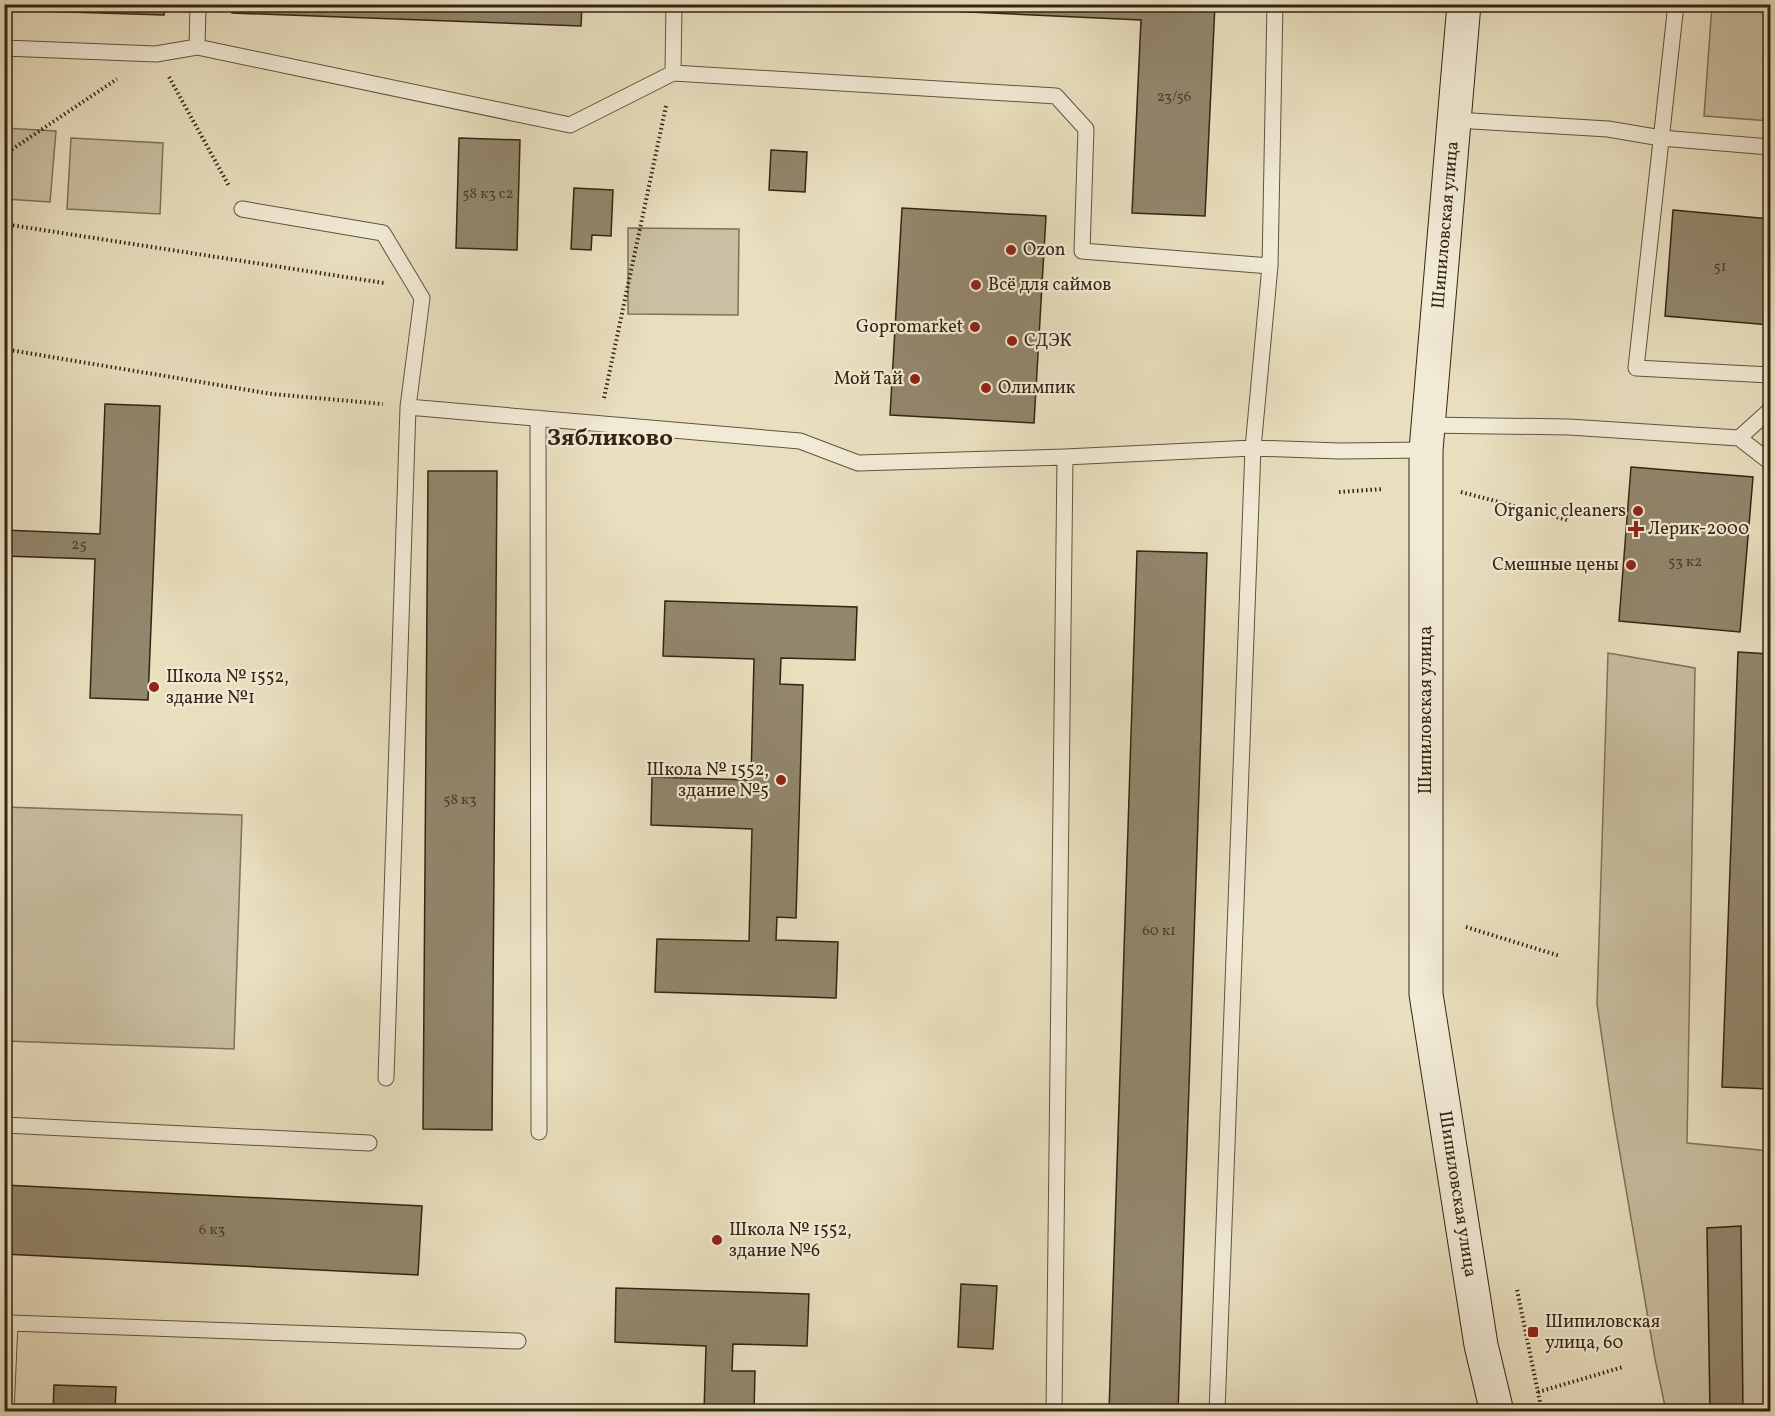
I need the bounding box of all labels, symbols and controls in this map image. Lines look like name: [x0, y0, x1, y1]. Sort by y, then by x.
house number: 23/56: [1157, 87, 1191, 108]
street label: Шипиловская улица: [1426, 140, 1466, 310]
house number: 58 к3 с2: [462, 184, 514, 205]
place label: Ozon: [1023, 238, 1066, 263]
marker: Ozon: [1004, 243, 1018, 257]
house number: 51: [1713, 257, 1727, 278]
place label: Всё для саймов: [988, 273, 1111, 298]
marker: Всё для саймов: [969, 278, 983, 292]
place label: Gopromarket: [856, 315, 963, 340]
marker: Gopromarket: [968, 320, 982, 334]
place label: СДЭК: [1024, 329, 1072, 354]
marker: СДЭК: [1005, 334, 1019, 348]
place label: Мой Тай: [834, 367, 903, 392]
marker: Мой Тай: [908, 372, 922, 386]
place label: Олимпик: [998, 376, 1076, 401]
marker: Олимпик: [979, 381, 993, 395]
district label: Зябликово: [547, 422, 673, 456]
place label: Organic cleaners: [1494, 499, 1626, 524]
marker: Organic cleaners: [1631, 504, 1645, 518]
place label: Лерик-2000: [1648, 517, 1749, 542]
marker: Лерик-2000: [1629, 522, 1643, 536]
house number: 25: [71, 535, 87, 556]
house number: 53 к2: [1668, 552, 1702, 573]
place label: Смешные цены: [1492, 553, 1619, 578]
marker: Смешные цены: [1624, 558, 1638, 572]
street label: Шипиловская улица: [1414, 626, 1439, 794]
place label: Школа № 1552, здание №1: [166, 665, 289, 711]
marker: Школа № 1552, здание №1: [147, 680, 161, 694]
place label: Школа № 1552, здание №5: [646, 758, 769, 804]
marker: Школа № 1552, здание №5: [774, 773, 788, 787]
house number: 58 к3: [443, 790, 477, 811]
house number: 60 к1: [1142, 921, 1176, 942]
street label: Шипиловская улица: [1431, 1109, 1483, 1279]
place label: Школа № 1552, здание №6: [729, 1218, 852, 1264]
house number: 6 к3: [199, 1220, 225, 1241]
marker: Школа № 1552, здание №6: [710, 1233, 724, 1247]
place label: Шипиловская улица, 60: [1545, 1310, 1660, 1356]
marker: Шипиловская улица, 60: [1526, 1325, 1540, 1339]

